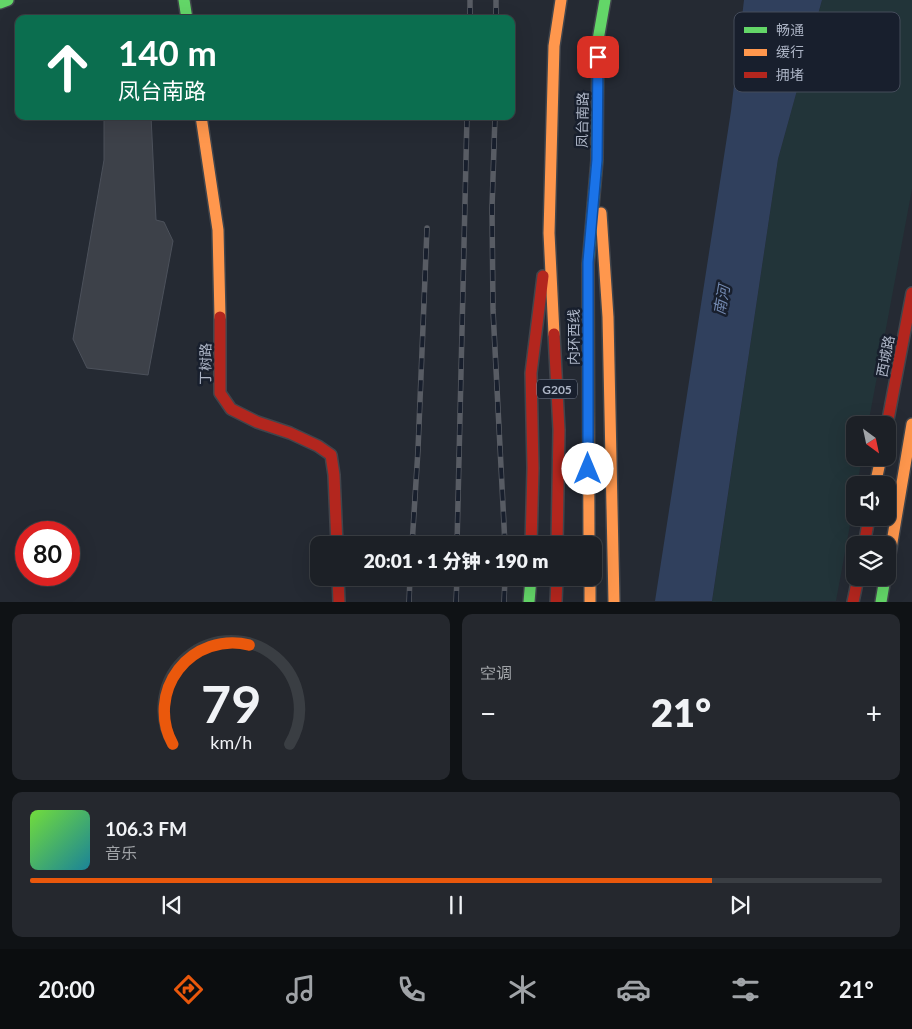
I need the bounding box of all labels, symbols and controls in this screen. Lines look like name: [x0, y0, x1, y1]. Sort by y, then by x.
legend: [734, 12, 900, 92]
text: 畅通: [776, 21, 804, 38]
text: 140 m: [118, 31, 217, 73]
icon: ahead: [35, 35, 100, 100]
pin: [577, 36, 619, 78]
icon: arrive: [584, 43, 612, 71]
text: 缓行: [776, 43, 804, 60]
text: 拥堵: [776, 66, 804, 83]
text: 凤台南路: [118, 77, 206, 104]
street label: 凤台南路: [573, 92, 591, 148]
water label: 南河: [710, 281, 733, 316]
street label: 内环西线: [565, 309, 582, 365]
street label: 西城路: [873, 334, 897, 378]
street label: 丁树路: [196, 343, 214, 385]
road number: G205: [537, 379, 577, 398]
north arrow: [846, 416, 896, 466]
map controls: [846, 416, 896, 586]
position arrow: [561, 442, 613, 494]
button: sound: [846, 476, 896, 526]
speed limit sign: 80: [15, 521, 80, 586]
button: layers: [846, 536, 896, 586]
text: 20:01 · 1 分钟 · 190 m: [364, 549, 548, 572]
text: 空调: [480, 663, 512, 682]
text: 79: [201, 672, 261, 734]
text: 21°: [651, 689, 711, 735]
text: −: [480, 696, 496, 730]
text: +: [866, 696, 882, 730]
text: km/h: [210, 731, 252, 753]
text: 106.3 FM: [105, 817, 187, 840]
text: 音乐: [105, 843, 137, 862]
icon: previous: [158, 891, 186, 919]
icon: pause: [442, 891, 470, 919]
icon: next: [726, 891, 754, 919]
icon: directions: [171, 972, 206, 1007]
icon: music: [283, 972, 318, 1007]
icon: phone: [394, 972, 429, 1007]
icon: climate: [505, 972, 540, 1007]
icon: car: [616, 972, 651, 1007]
icon: filters: [728, 972, 763, 1007]
text: 20:00: [38, 976, 95, 1003]
text: 21°: [839, 976, 874, 1003]

